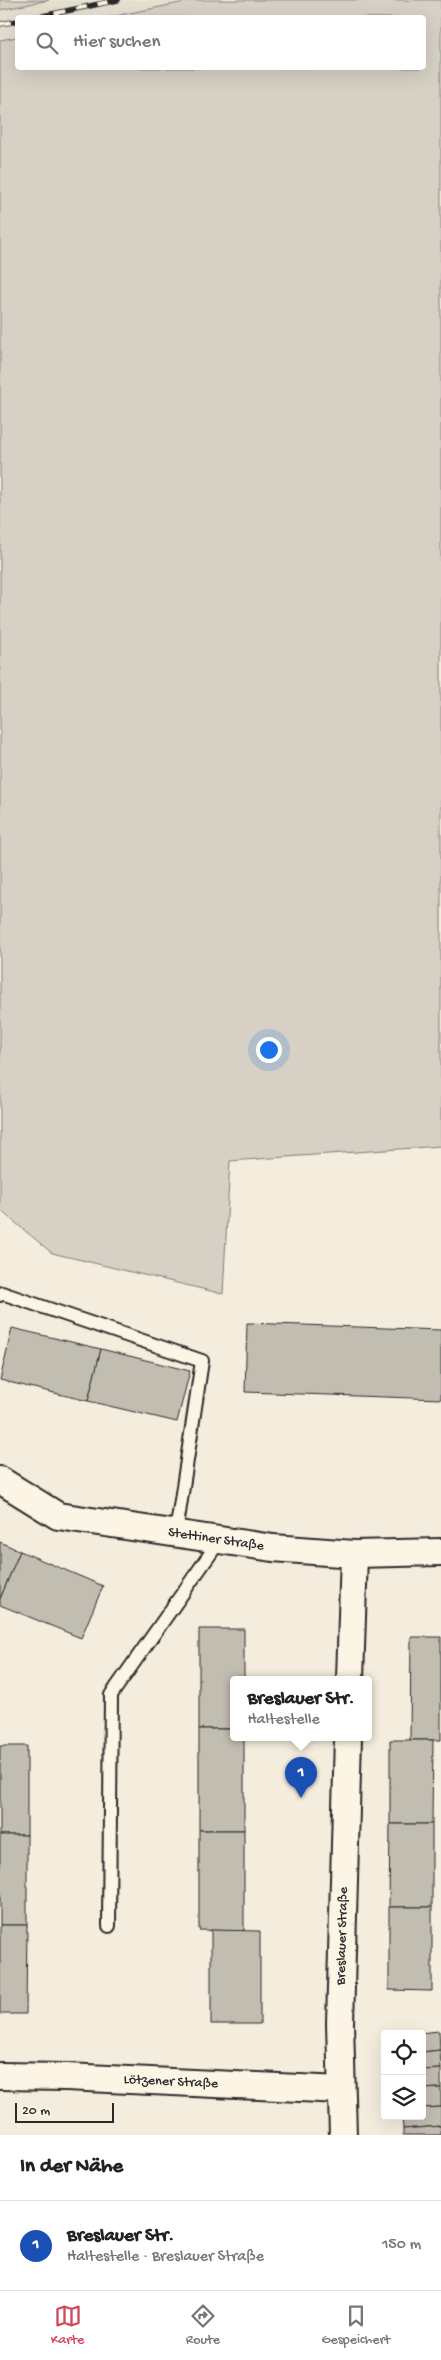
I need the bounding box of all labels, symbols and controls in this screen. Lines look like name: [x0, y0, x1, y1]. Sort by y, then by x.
search box: [15, 15, 426, 70]
icon: search: [33, 29, 61, 57]
text: Hier suchen: [73, 31, 160, 54]
your location: [256, 1037, 282, 1063]
street label: Stettiner Straße: [167, 1524, 266, 1555]
popup: [230, 1676, 372, 1741]
text: Breslauer Str.: [247, 1688, 355, 1711]
text: Haltestelle: [247, 1711, 320, 1730]
pin: 1: [285, 1757, 317, 1798]
street label: Breslauer Straße: [333, 1886, 352, 1986]
map controls: [381, 2030, 426, 2120]
button: locate: [381, 2030, 426, 2075]
street label: Lötzener Straße: [123, 2071, 219, 2093]
button: layers: [381, 2075, 426, 2120]
scale bar: [15, 2100, 114, 2123]
text: 20 m: [22, 2103, 50, 2120]
text: In der Nähe: [20, 2155, 123, 2180]
text: Breslauer Str.: [67, 2225, 174, 2248]
text: 1: [33, 2236, 39, 2255]
text: 150 m: [382, 2236, 421, 2255]
text: Haltestelle · Breslauer Straße: [67, 2248, 264, 2267]
tab: Karte: [51, 2302, 84, 2349]
tab: Route: [186, 2302, 220, 2349]
tab: Gespeichert: [322, 2302, 390, 2349]

